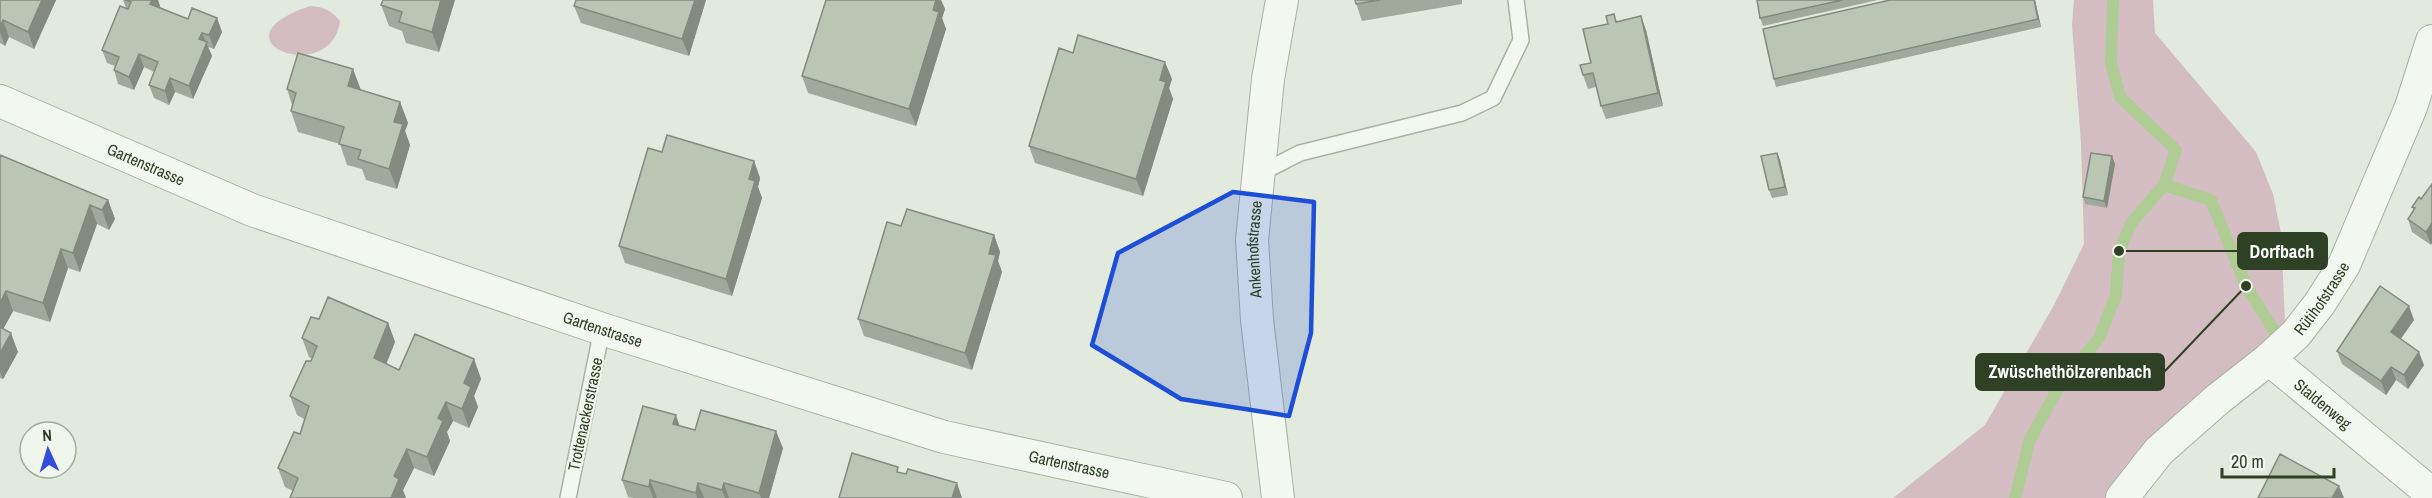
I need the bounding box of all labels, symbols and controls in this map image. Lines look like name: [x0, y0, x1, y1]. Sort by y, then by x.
street label: Gartenstrasse: [104, 138, 188, 191]
street label: Ankenhofstrasse: [1241, 200, 1267, 300]
callout: Dorfbach: [2238, 233, 2327, 269]
text: Dorfbach: [2250, 239, 2314, 264]
street label: Rütihofstrasse: [2288, 257, 2354, 339]
street label: Gartenstrasse: [560, 306, 645, 352]
callout: Zwüschethölzerenbach: [1976, 354, 2164, 390]
street label: Trottenackerstrasse: [562, 355, 608, 473]
text: Zwüschethölzerenbach: [1988, 359, 2152, 384]
street label: Staldenweg: [2289, 373, 2357, 434]
north arrow: [18, 420, 78, 480]
text: N: [41, 424, 52, 446]
scale bar: [2222, 441, 2334, 479]
street label: Gartenstrasse: [1027, 445, 1112, 484]
text: 20 m: [2231, 449, 2264, 474]

